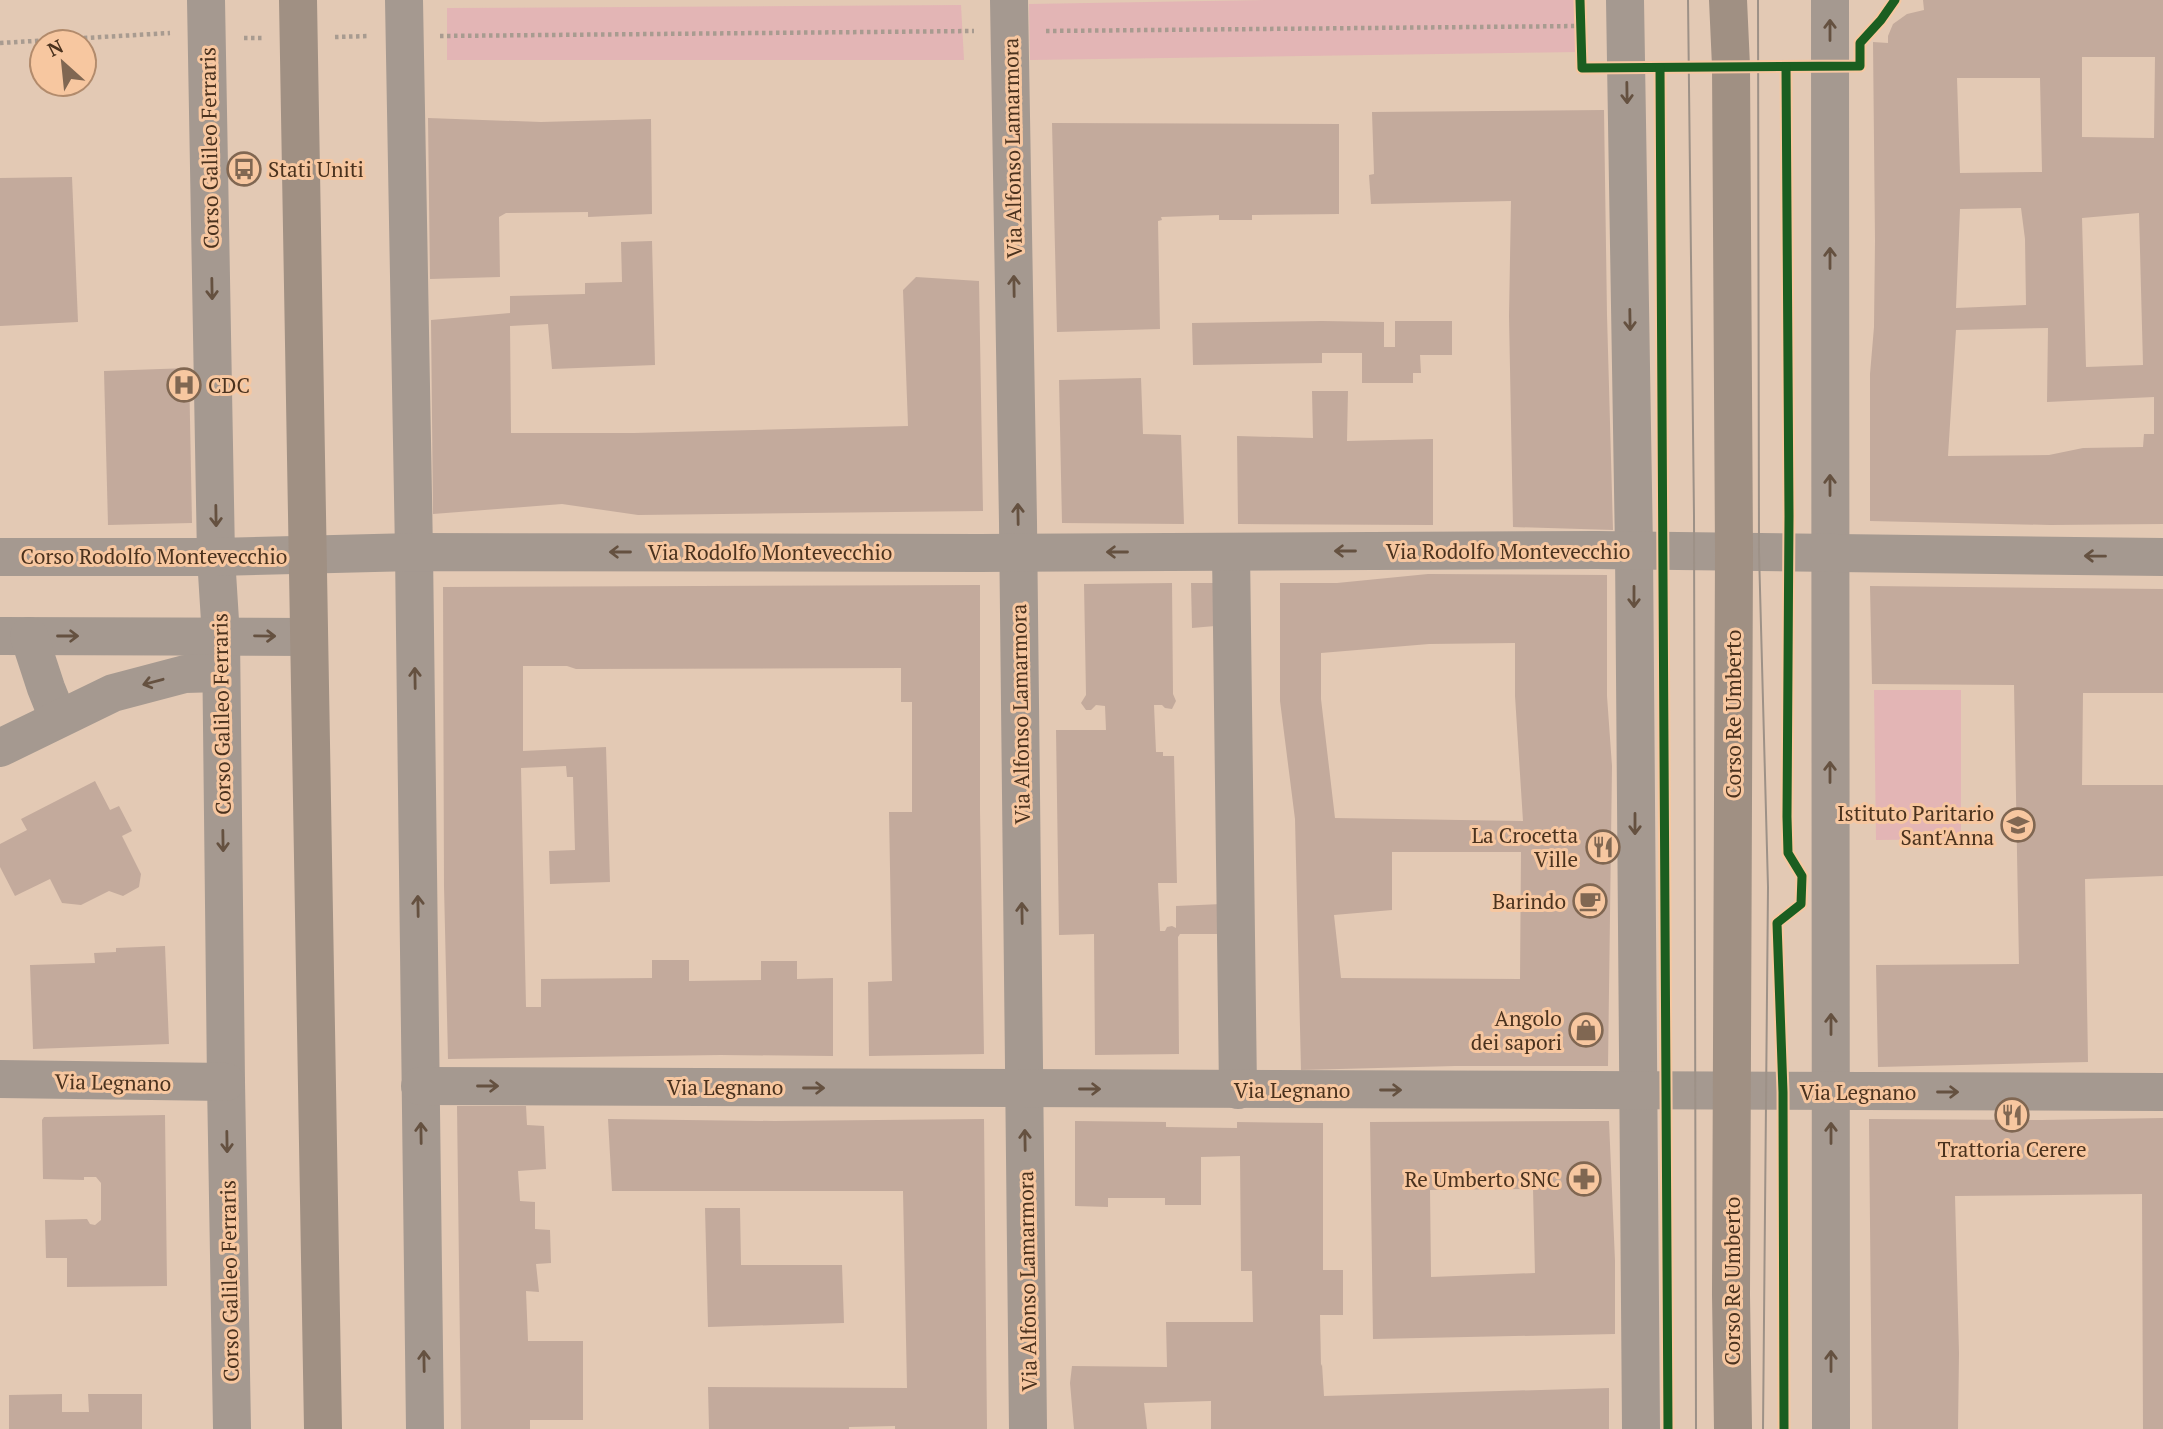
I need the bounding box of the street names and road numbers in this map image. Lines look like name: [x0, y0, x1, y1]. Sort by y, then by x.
street label: Via Alfonso Lamarmora: [996, 37, 1028, 259]
street label: Corso Galileo Ferraris: [193, 47, 225, 249]
street label: Via Rodolfo Montevecchio: [1386, 537, 1630, 565]
street label: Via Rodolfo Montevecchio: [648, 538, 892, 566]
street label: Corso Rodolfo Montevecchio: [21, 542, 287, 570]
street label: Via Alfonso Lamarmora: [1004, 603, 1036, 825]
street label: Corso Galileo Ferraris: [205, 613, 237, 815]
street label: Corso Re Umberto: [1719, 630, 1747, 798]
street label: Via Legnano: [54, 1067, 172, 1097]
street label: Via Legnano: [667, 1073, 783, 1101]
street label: Via Legnano: [1234, 1076, 1350, 1104]
street label: Via Legnano: [1800, 1078, 1916, 1106]
street label: Via Alfonso Lamarmora: [1011, 1170, 1043, 1392]
street label: Corso Galileo Ferraris: [213, 1180, 245, 1382]
street label: Corso Re Umberto: [1718, 1197, 1746, 1365]

